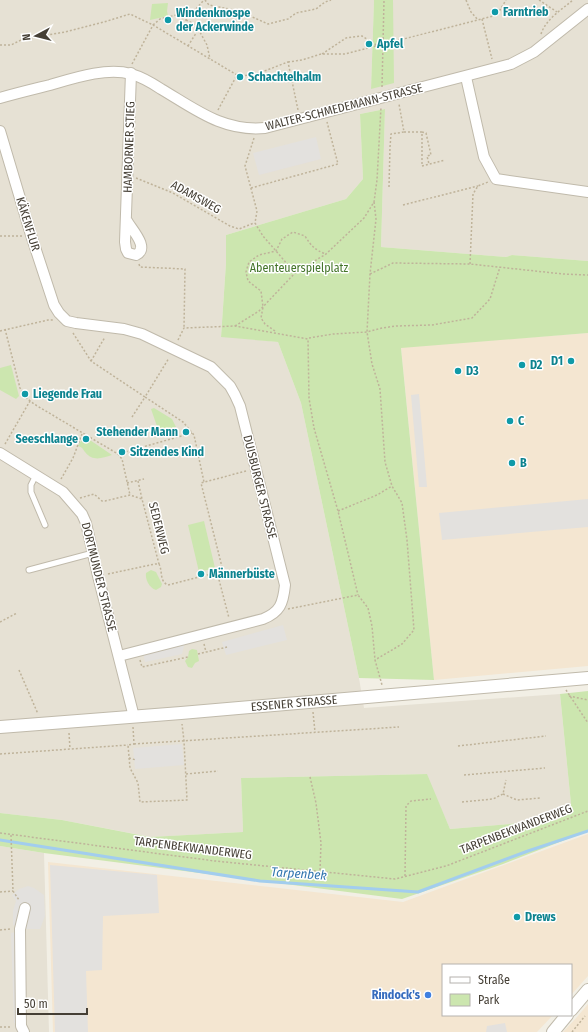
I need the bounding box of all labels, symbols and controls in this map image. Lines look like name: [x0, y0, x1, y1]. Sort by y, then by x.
place label: Farntrieb: [503, 5, 549, 19]
place label: Windenknospe der Ackerwinde: [176, 6, 254, 34]
marker: Farntrieb: [490, 7, 500, 17]
marker: Windenknospe der Ackerwinde: [163, 15, 173, 25]
north arrow: [16, 16, 56, 56]
text: N: [20, 33, 33, 41]
place label: Apfel: [376, 37, 404, 51]
marker: Apfel: [364, 39, 374, 49]
place label: Schachtelhalm: [248, 70, 321, 84]
marker: Schachtelhalm: [235, 72, 245, 82]
street label: WALTER-SCHMEDEMANN-STRASSE: [264, 81, 425, 133]
street label: HAMBORNER STIEG: [120, 101, 138, 193]
street label: ADAMSWEG: [169, 178, 224, 217]
street label: KÄKENFLUR: [13, 195, 44, 253]
park label: Abenteuerspielplatz: [250, 261, 349, 275]
place label: D1: [551, 354, 563, 368]
marker: D1: [566, 356, 576, 366]
place label: D2: [530, 358, 543, 372]
marker: D2: [517, 360, 527, 370]
place label: D3: [466, 364, 479, 378]
marker: D3: [453, 366, 463, 376]
place label: Liegende Frau: [33, 387, 102, 401]
marker: Liegende Frau: [20, 389, 30, 399]
place label: C: [518, 414, 525, 428]
marker: C: [505, 416, 515, 426]
place label: Stehender Mann: [96, 425, 178, 439]
marker: Stehender Mann: [181, 427, 191, 437]
place label: Seeschlange: [16, 432, 78, 446]
marker: Seeschlange: [81, 434, 91, 444]
street label: DUISBURGER STRASSE: [240, 434, 280, 541]
place label: Sitzendes Kind: [130, 445, 204, 459]
marker: Sitzendes Kind: [117, 447, 127, 457]
place label: B: [520, 456, 527, 470]
marker: B: [507, 458, 517, 468]
street label: SEDENWEG: [146, 501, 172, 555]
street label: DORTMUNDER STRASSE: [79, 521, 119, 634]
place label: Männerbüste: [209, 567, 275, 581]
marker: Männerbüste: [196, 569, 206, 579]
street label: ESSENER STRASSE: [250, 693, 338, 714]
street label: TARPENBEKWANDERWEG: [458, 801, 574, 857]
street label: TARPENBEKWANDERWEG: [133, 834, 253, 862]
water label: Tarpenbek: [271, 864, 328, 883]
place label: Drews: [525, 910, 557, 924]
marker: Drews: [512, 912, 522, 922]
legend: [442, 964, 572, 1016]
text: Straße: [478, 973, 510, 987]
place label: Rindock's: [372, 988, 421, 1002]
scale bar: [18, 990, 87, 1016]
marker: Rindock's: [423, 990, 433, 1000]
text: Park: [478, 993, 500, 1007]
text: 50 m: [24, 997, 48, 1011]

